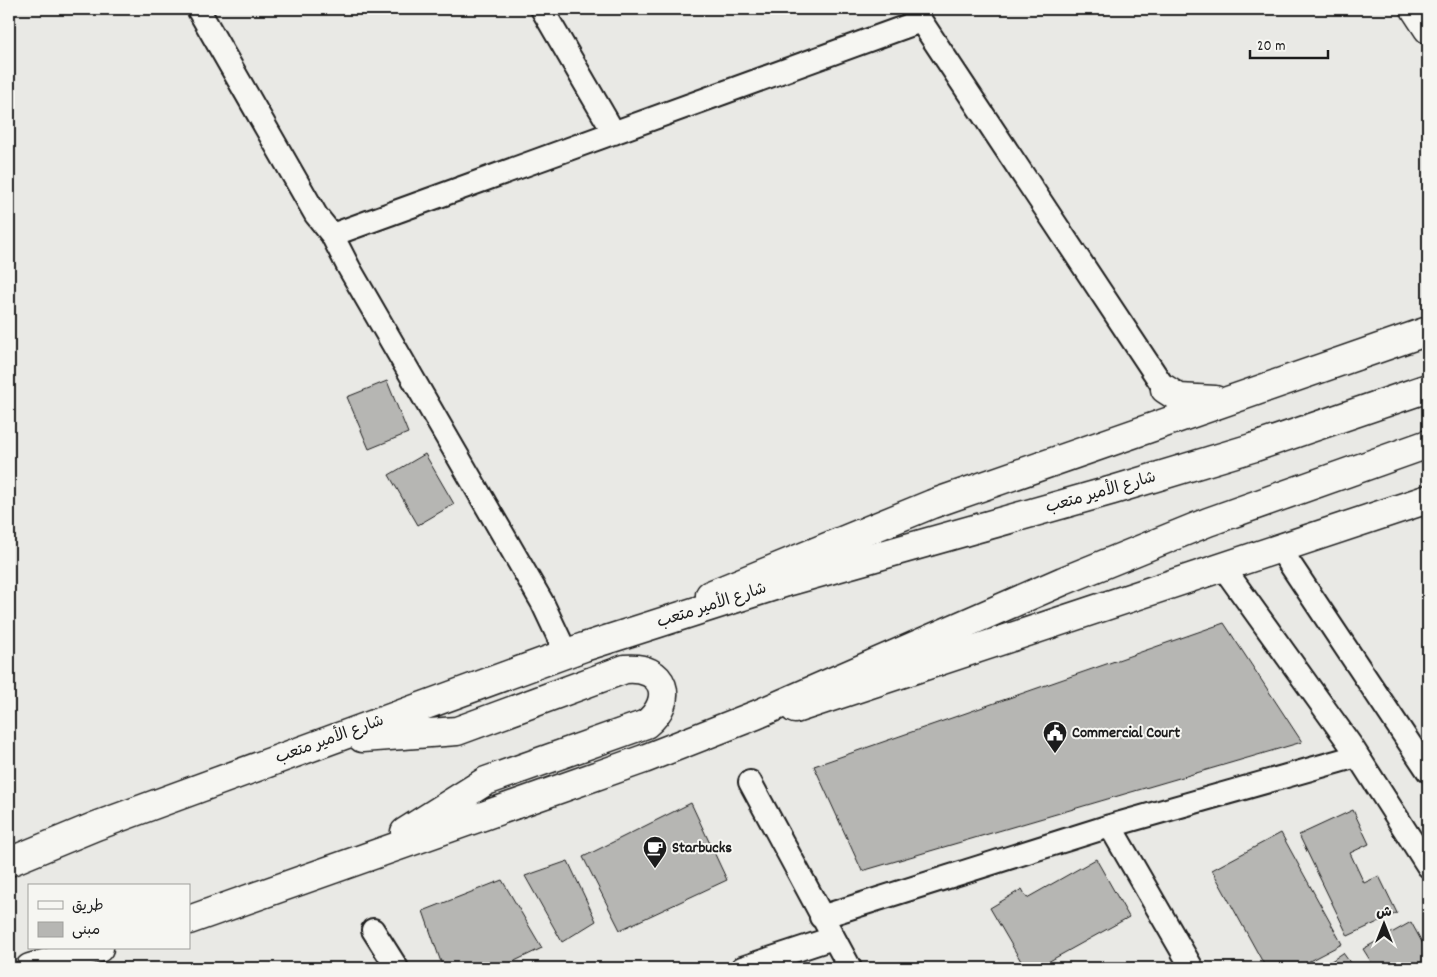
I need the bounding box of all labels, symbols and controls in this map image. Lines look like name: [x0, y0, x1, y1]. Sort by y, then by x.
scale bar: [1250, 28, 1327, 60]
text: 20 m: [1257, 36, 1285, 58]
street label: شارع الأمير متعب: [1043, 465, 1159, 520]
street label: شارع الأمير متعب: [654, 576, 770, 635]
street label: شارع الأمير متعب: [272, 709, 388, 770]
public building icon: Commercial Court: [1042, 720, 1068, 754]
place label: Commercial Court: [1072, 722, 1180, 745]
cafe icon: Starbucks: [642, 835, 668, 869]
place label: Starbucks: [672, 837, 732, 860]
legend: [28, 884, 190, 950]
text: طريق: [72, 896, 104, 918]
north arrow: [1360, 900, 1410, 950]
text: ش: [1376, 903, 1392, 923]
text: مبنى: [72, 920, 100, 942]

